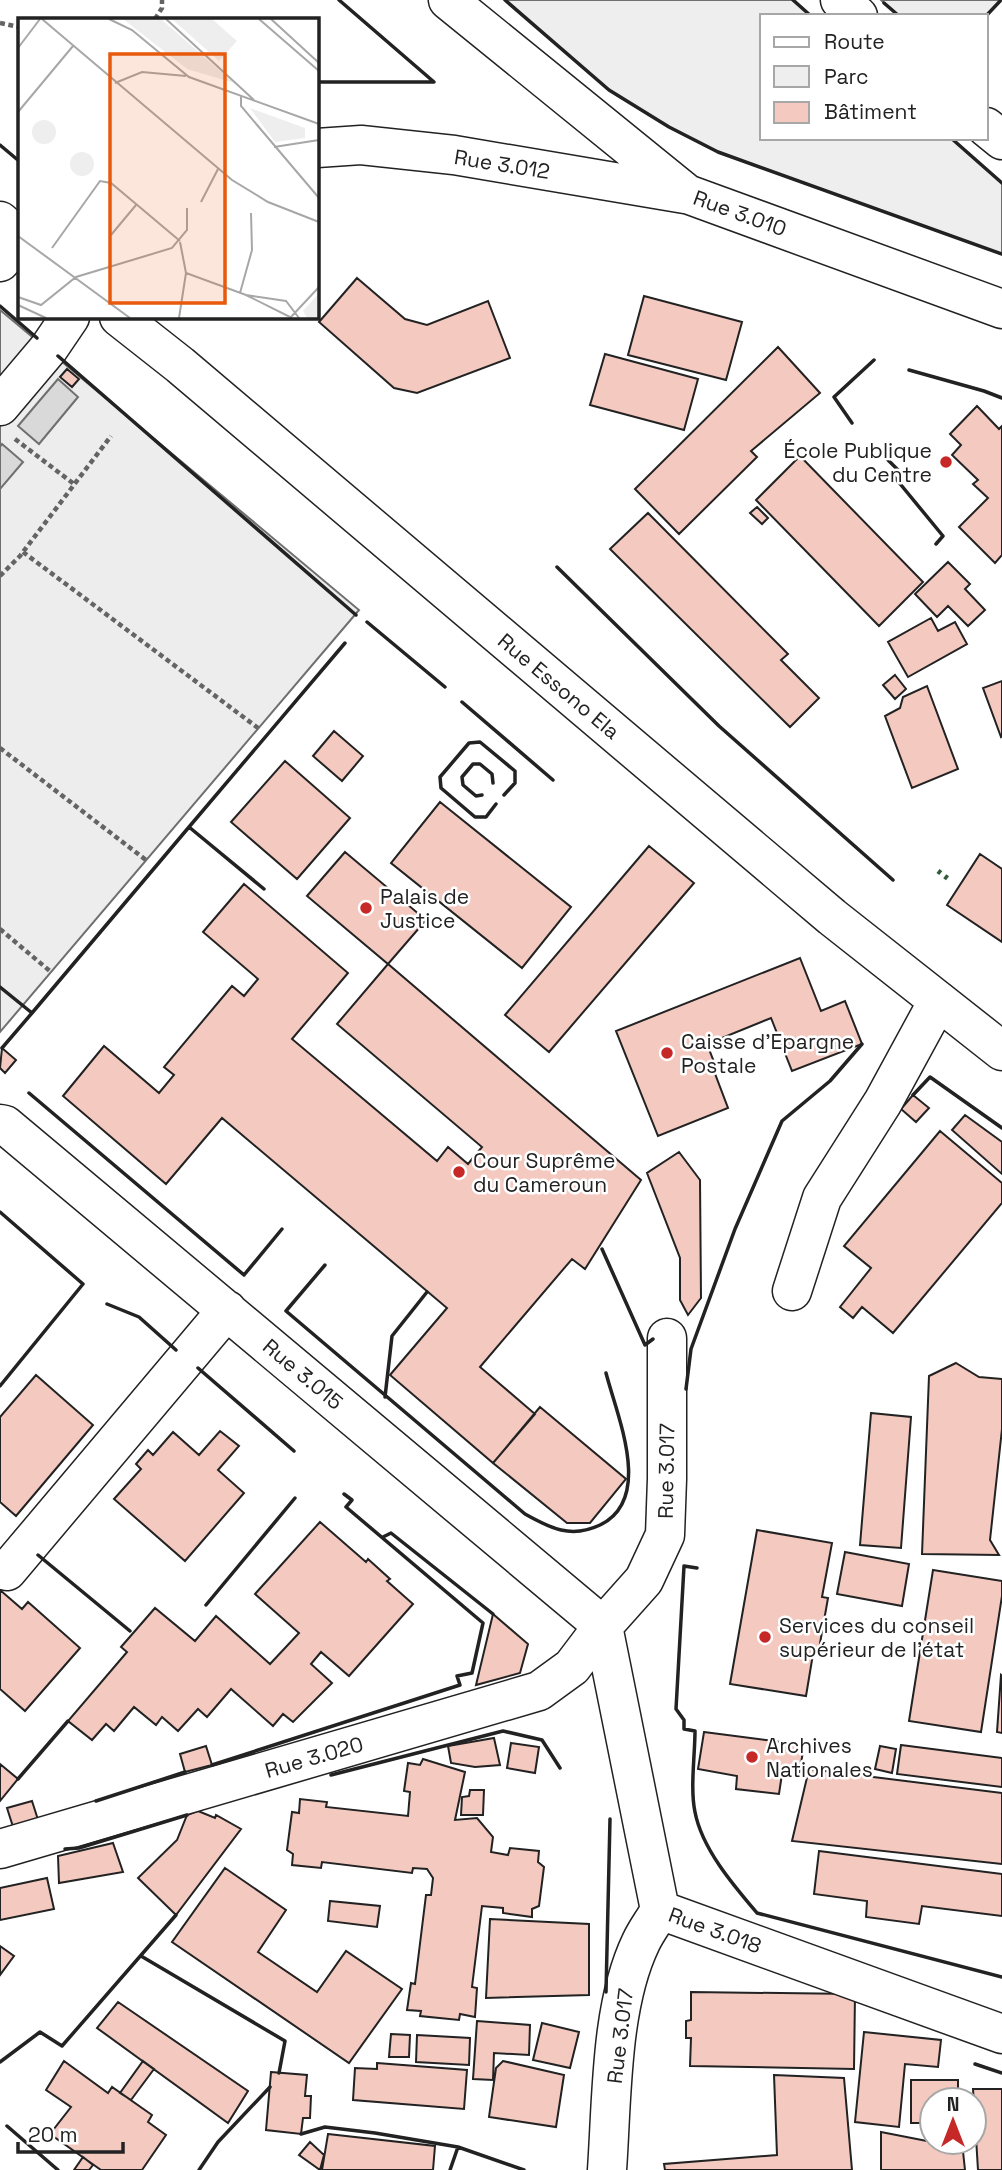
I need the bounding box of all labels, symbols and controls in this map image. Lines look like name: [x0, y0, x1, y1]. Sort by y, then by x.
legend: [760, 14, 988, 140]
inset map: [18, 18, 318, 318]
text: Route: [824, 28, 885, 55]
text: Parc: [824, 63, 869, 90]
text: Bâtiment: [824, 98, 917, 125]
street label: Rue 3.012: [452, 143, 552, 185]
street label: Rue 3.010: [690, 184, 790, 242]
place label: École Publique du Centre: [784, 437, 932, 488]
marker: École Publique du Centre: [938, 454, 954, 470]
street label: Rue Essono Ela: [492, 627, 626, 745]
place label: Palais de Justice: [380, 883, 469, 934]
marker: Palais de Justice: [358, 900, 374, 916]
place label: Caisse d'Epargne Postale: [681, 1028, 854, 1079]
marker: Caisse d'Epargne Postale: [659, 1045, 675, 1061]
place label: Cour Suprême du Cameroun: [473, 1147, 615, 1198]
marker: Cour Suprême du Cameroun: [451, 1164, 467, 1180]
street label: Rue 3.015: [257, 1333, 349, 1415]
street label: Rue 3.017: [652, 1423, 680, 1519]
place label: Services du conseil supérieur de l'état: [779, 1612, 974, 1663]
marker: Services du conseil supérieur de l'état: [757, 1629, 773, 1645]
street label: Rue 3.020: [262, 1730, 366, 1784]
place label: Archives Nationales: [766, 1732, 873, 1783]
marker: Archives Nationales: [744, 1749, 760, 1765]
street label: Rue 3.018: [665, 1901, 765, 1959]
street label: Rue 3.017: [601, 1987, 639, 2085]
north arrow: [918, 2086, 988, 2156]
text: N: [947, 2092, 959, 2117]
scale bar: [18, 2110, 122, 2154]
text: 20 m: [28, 2121, 78, 2148]

